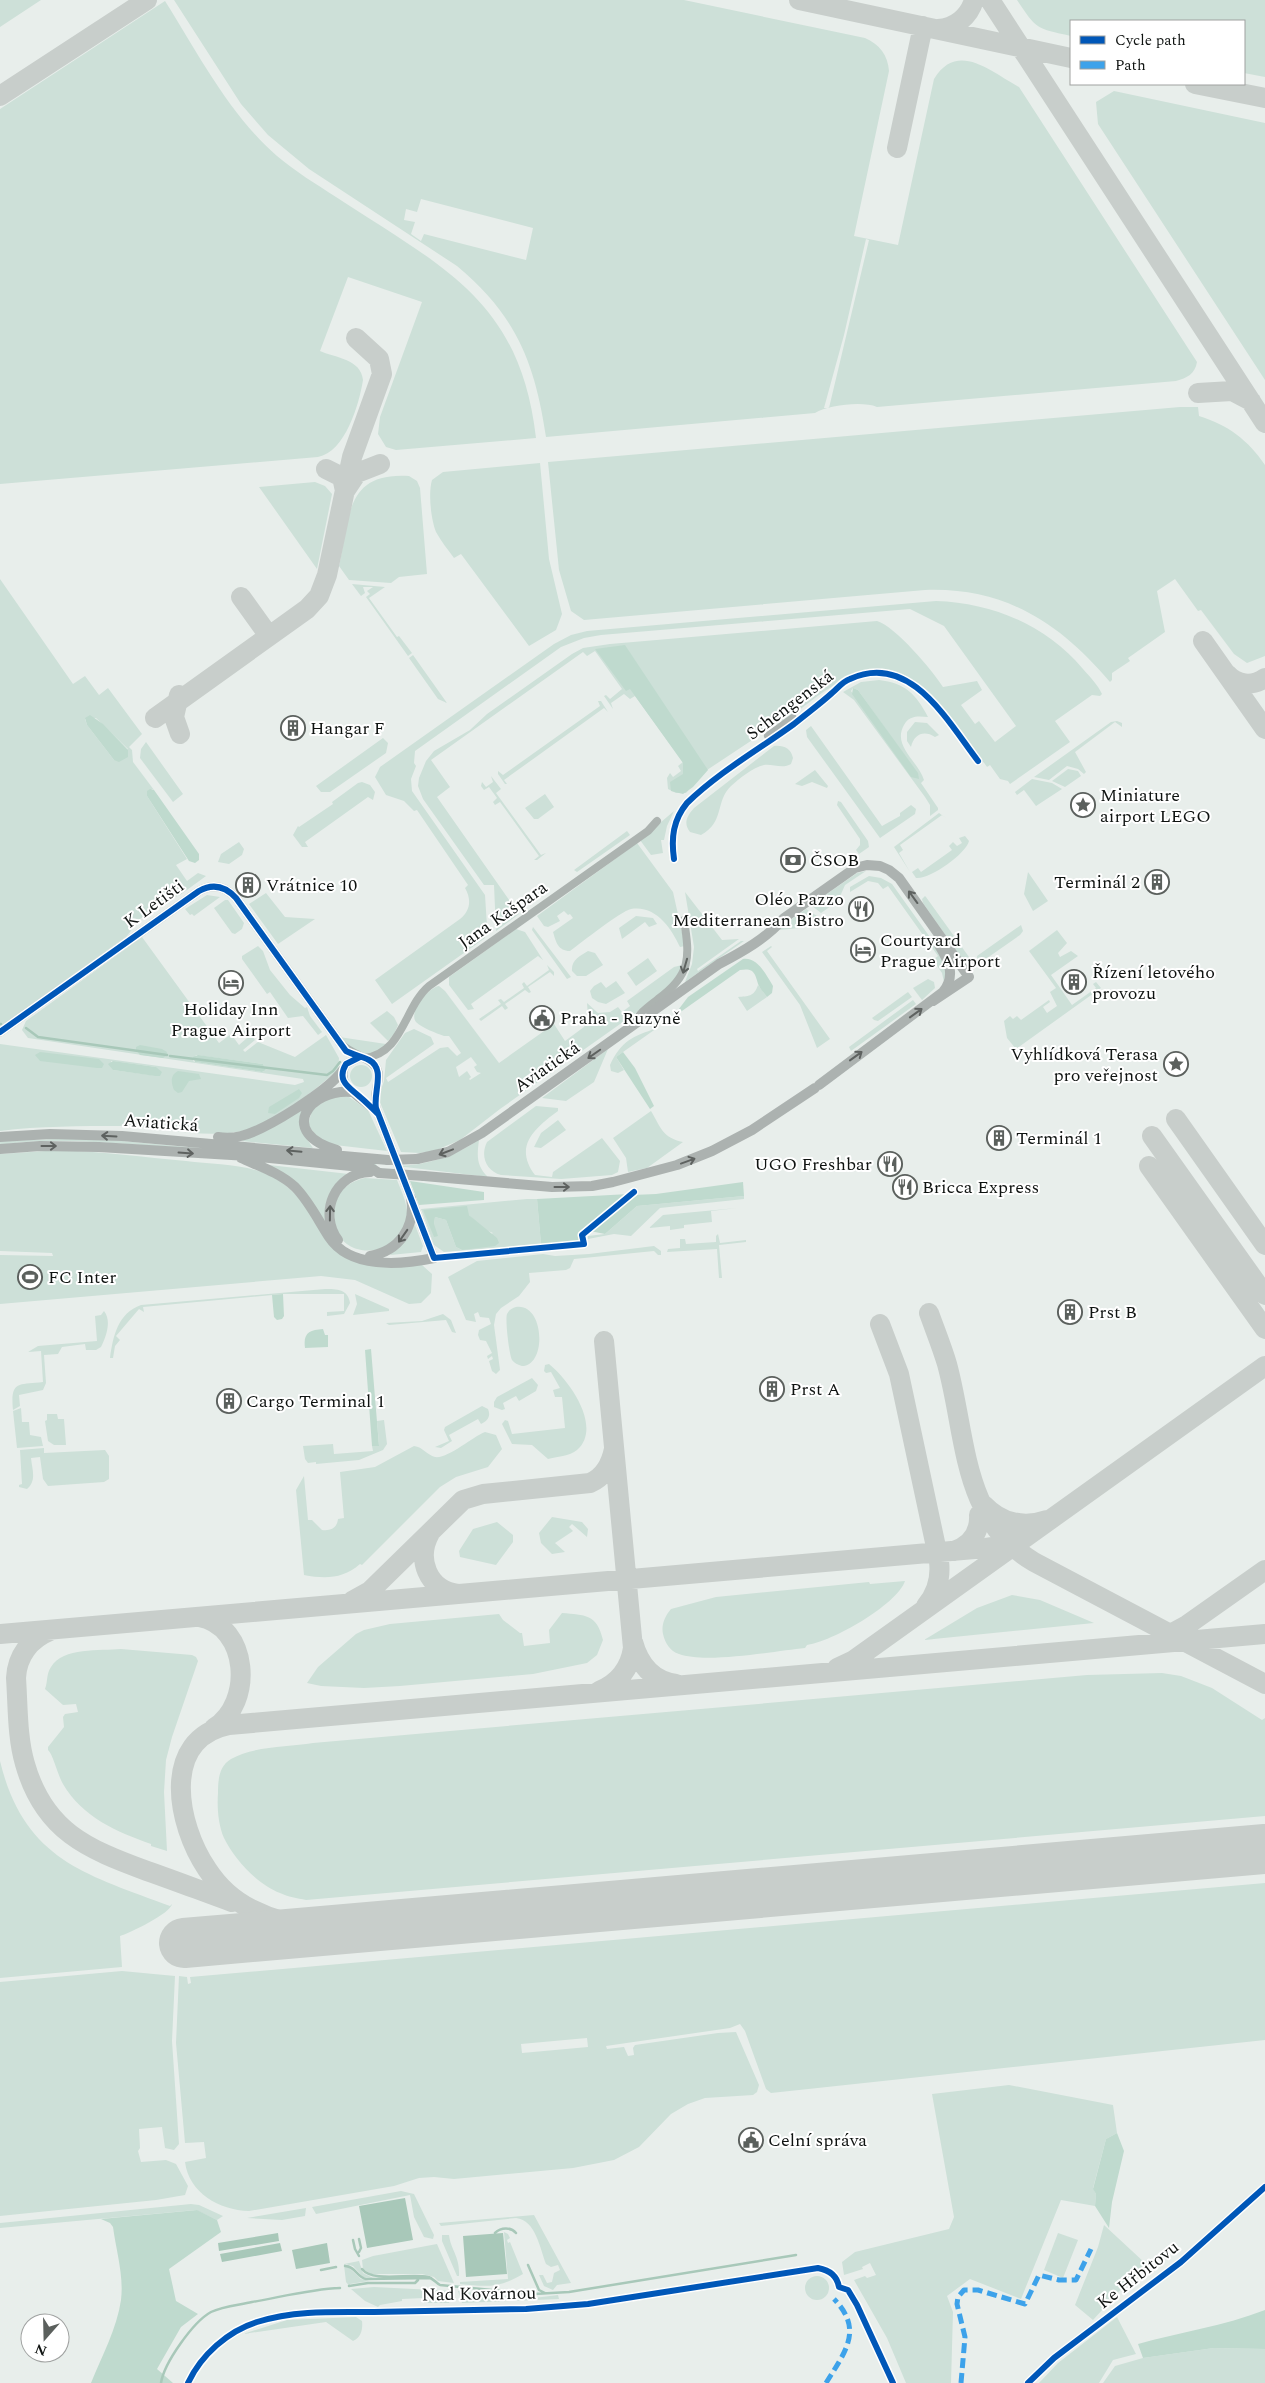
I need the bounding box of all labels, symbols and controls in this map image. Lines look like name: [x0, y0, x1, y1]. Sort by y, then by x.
legend: [1070, 20, 1245, 85]
text: Cycle path: [1115, 29, 1186, 52]
text: Path: [1115, 54, 1146, 77]
street label: Schengenská: [741, 663, 840, 747]
building icon: Hangar F: [280, 715, 306, 741]
place label: Hangar F: [310, 715, 385, 742]
place label: Miniature airport LEGO: [1100, 782, 1211, 830]
place icon: Miniature airport LEGO: [1070, 792, 1096, 818]
bank icon: ČSOB: [780, 847, 806, 873]
place label: ČSOB: [810, 847, 859, 874]
place label: Terminál 2: [1054, 869, 1140, 896]
building icon: Terminál 2: [1144, 869, 1170, 895]
building icon: Vrátnice 10: [235, 872, 261, 898]
place label: Vrátnice 10: [266, 872, 357, 899]
street label: K Letišti: [118, 873, 190, 935]
street label: Jana Kašpara: [453, 874, 553, 956]
place label: Oléo Pazzo Mediterranean Bistro: [672, 886, 844, 934]
one-way arrow: [908, 890, 918, 904]
restaurant icon: Oléo Pazzo Mediterranean Bistro: [848, 896, 874, 922]
place label: Courtyard Prague Airport: [880, 927, 1000, 975]
hotel icon: Courtyard Prague Airport: [850, 937, 876, 963]
one-way arrow: [680, 958, 690, 974]
place label: Řízení letového provozu: [1092, 959, 1215, 1007]
building icon: Řízení letového provozu: [1061, 969, 1087, 995]
hotel icon: Holiday Inn Prague Airport: [218, 970, 244, 996]
place label: Holiday Inn Prague Airport: [171, 996, 291, 1044]
public building icon: Praha - Ruzyně: [529, 1005, 555, 1031]
place label: Praha - Ruzyně: [560, 1005, 681, 1032]
one-way arrow: [909, 1008, 923, 1018]
street label: Aviatická: [509, 1034, 586, 1100]
place label: Vyhlídková Terasa pro veřejnost: [1011, 1041, 1158, 1089]
one-way arrow: [587, 1049, 601, 1059]
one-way arrow: [849, 1051, 862, 1062]
place icon: Vyhlídková Terasa pro veřejnost: [1163, 1051, 1189, 1077]
street label: Aviatická: [123, 1107, 200, 1139]
building icon: Terminál 1: [986, 1125, 1012, 1151]
place label: Terminál 1: [1016, 1125, 1102, 1152]
one-way arrow: [102, 1131, 118, 1140]
one-way arrow: [40, 1141, 56, 1151]
one-way arrow: [286, 1146, 302, 1155]
one-way arrow: [178, 1148, 194, 1158]
one-way arrow: [439, 1148, 454, 1157]
place label: UGO Freshbar: [754, 1151, 872, 1178]
restaurant icon: UGO Freshbar: [877, 1151, 903, 1177]
one-way arrow: [680, 1156, 695, 1165]
restaurant icon: Bricca Express: [892, 1174, 918, 1200]
place label: Bricca Express: [922, 1174, 1039, 1201]
one-way arrow: [554, 1182, 570, 1192]
one-way arrow: [325, 1205, 335, 1222]
one-way arrow: [398, 1229, 408, 1243]
sports icon: FC Inter: [17, 1264, 43, 1290]
place label: FC Inter: [48, 1264, 116, 1291]
building icon: Prst B: [1057, 1299, 1083, 1325]
place label: Prst B: [1088, 1299, 1137, 1326]
building icon: Prst A: [759, 1376, 785, 1402]
place label: Prst A: [790, 1376, 840, 1403]
building icon: Cargo Terminal 1: [216, 1388, 242, 1414]
place label: Cargo Terminal 1: [246, 1388, 385, 1415]
public building icon: Celní správa: [738, 2127, 764, 2153]
place label: Celní správa: [768, 2127, 867, 2154]
street label: Ke Hřbitovu: [1091, 2234, 1185, 2316]
street label: Nad Kovárnou: [421, 2280, 537, 2308]
north arrow: [20, 2313, 70, 2363]
text: N: [32, 2338, 50, 2362]

